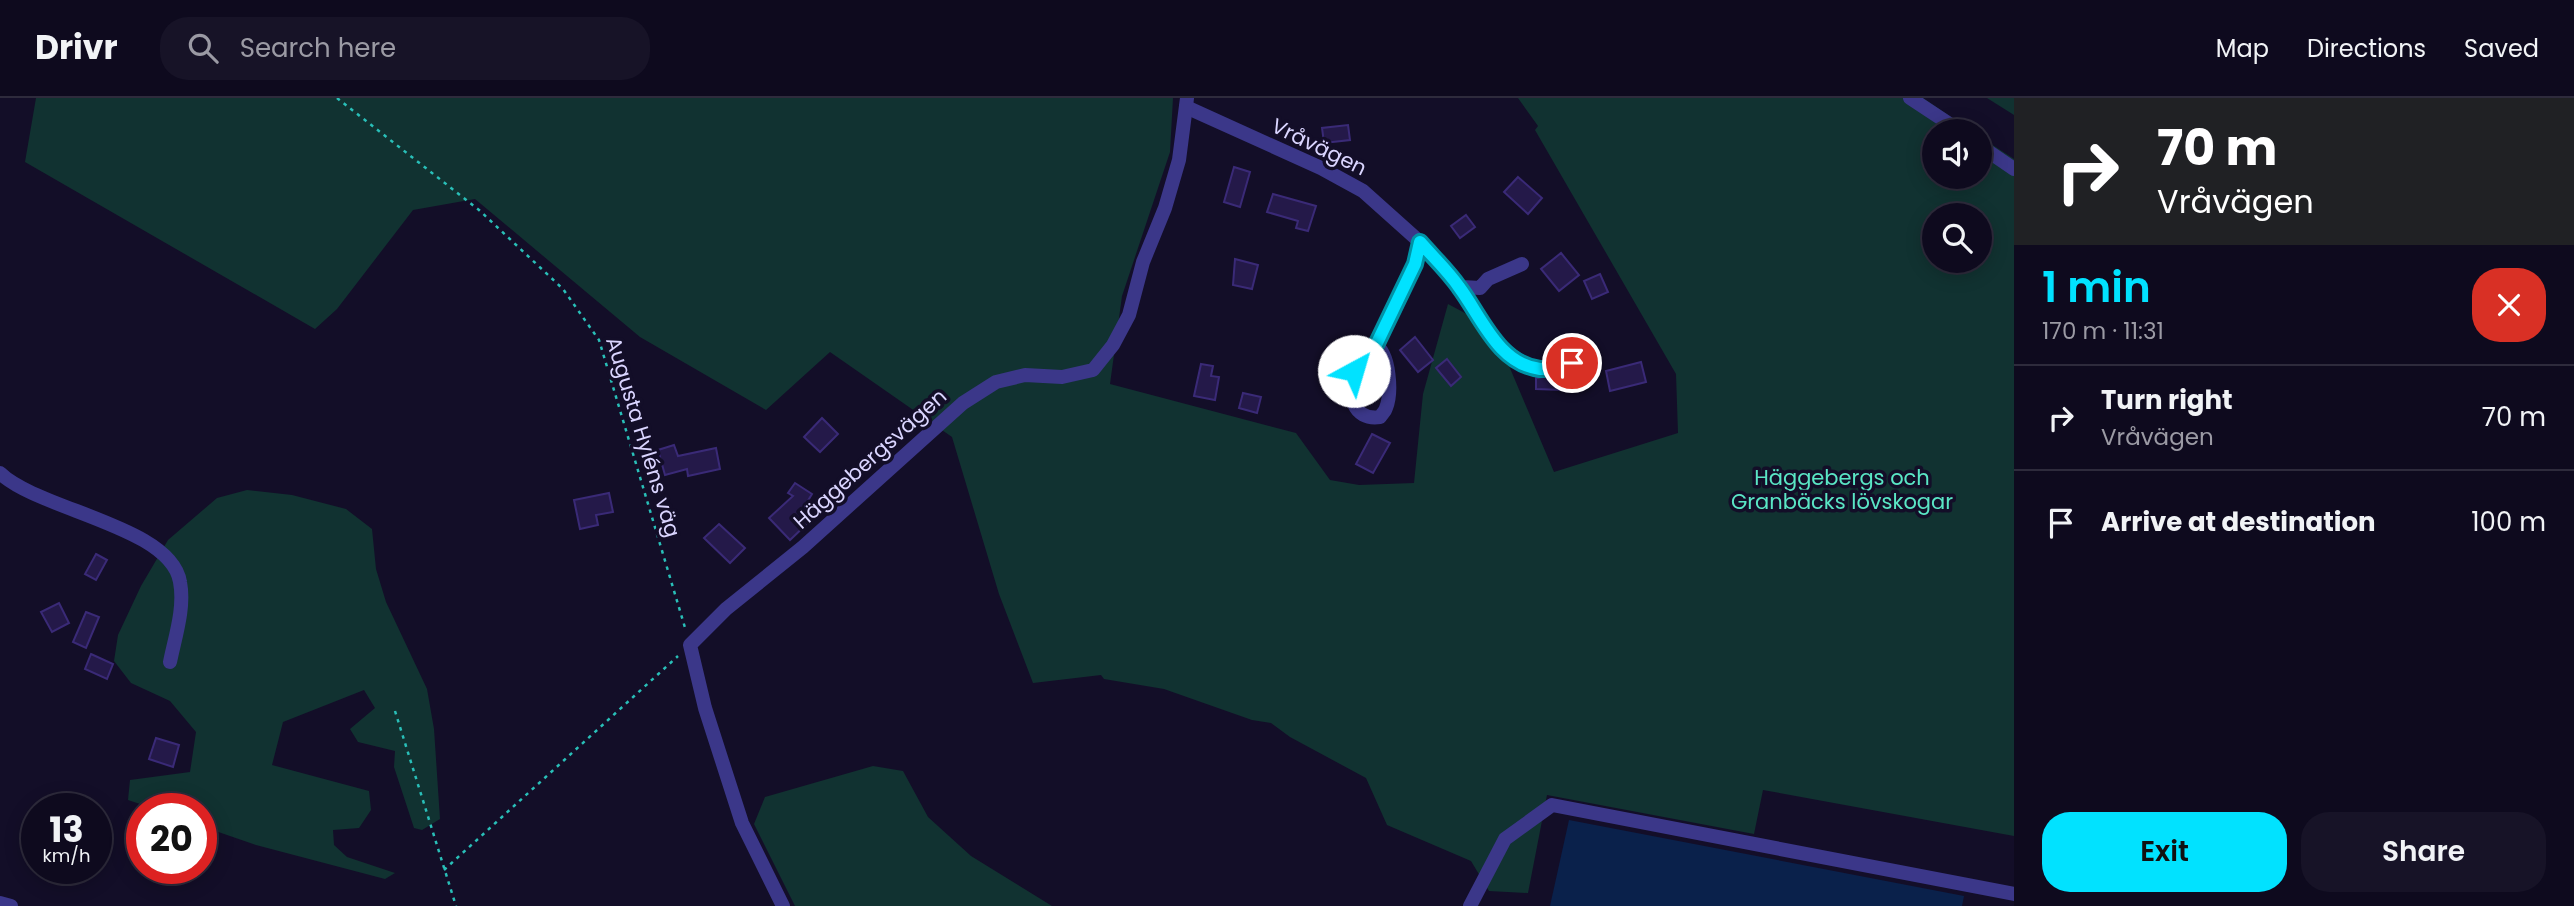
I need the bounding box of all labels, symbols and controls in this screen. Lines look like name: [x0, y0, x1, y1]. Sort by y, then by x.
search box: [160, 17, 650, 80]
text: Drivr: [35, 24, 118, 71]
icon: search: [184, 29, 222, 67]
text: Search here: [240, 30, 396, 66]
text: Map: [2216, 32, 2269, 65]
text: Directions: [2307, 32, 2426, 65]
text: Saved: [2464, 32, 2539, 65]
street label: Vråvägen: [1267, 111, 1372, 182]
text: 70 m: [2157, 114, 2277, 182]
map controls: [1922, 119, 1992, 273]
button: sound: [1922, 119, 1992, 189]
icon: right: [2042, 126, 2133, 217]
text: Vråvägen: [2157, 179, 2314, 224]
button: search: [1922, 203, 1992, 273]
text: 1 min: [2042, 258, 2151, 317]
button: close: [2472, 268, 2546, 342]
text: 170 m · 11:31: [2042, 315, 2164, 347]
street label: Augusta Hyléns väg: [599, 333, 688, 541]
pin: [1542, 333, 1602, 393]
position arrow: [1317, 334, 1391, 408]
icon: arrive: [1553, 344, 1591, 382]
street label: Häggebergsvägen: [787, 382, 953, 535]
text: Turn right: [2101, 382, 2233, 418]
icon: right: [2042, 399, 2080, 437]
text: 70 m: [2482, 399, 2546, 435]
text: Vråvägen: [2101, 421, 2214, 453]
park label: Häggebergs och Granbäcks lövskogar: [1731, 463, 1953, 516]
icon: arrive: [2042, 504, 2080, 542]
text: Arrive at destination: [2101, 504, 2376, 540]
text: 100 m: [2471, 504, 2546, 540]
speed limit sign: 20: [126, 793, 217, 884]
text: 13: [49, 805, 84, 854]
button: Exit: [2042, 812, 2287, 892]
button: Share: [2301, 812, 2546, 892]
text: km/h: [43, 843, 90, 868]

